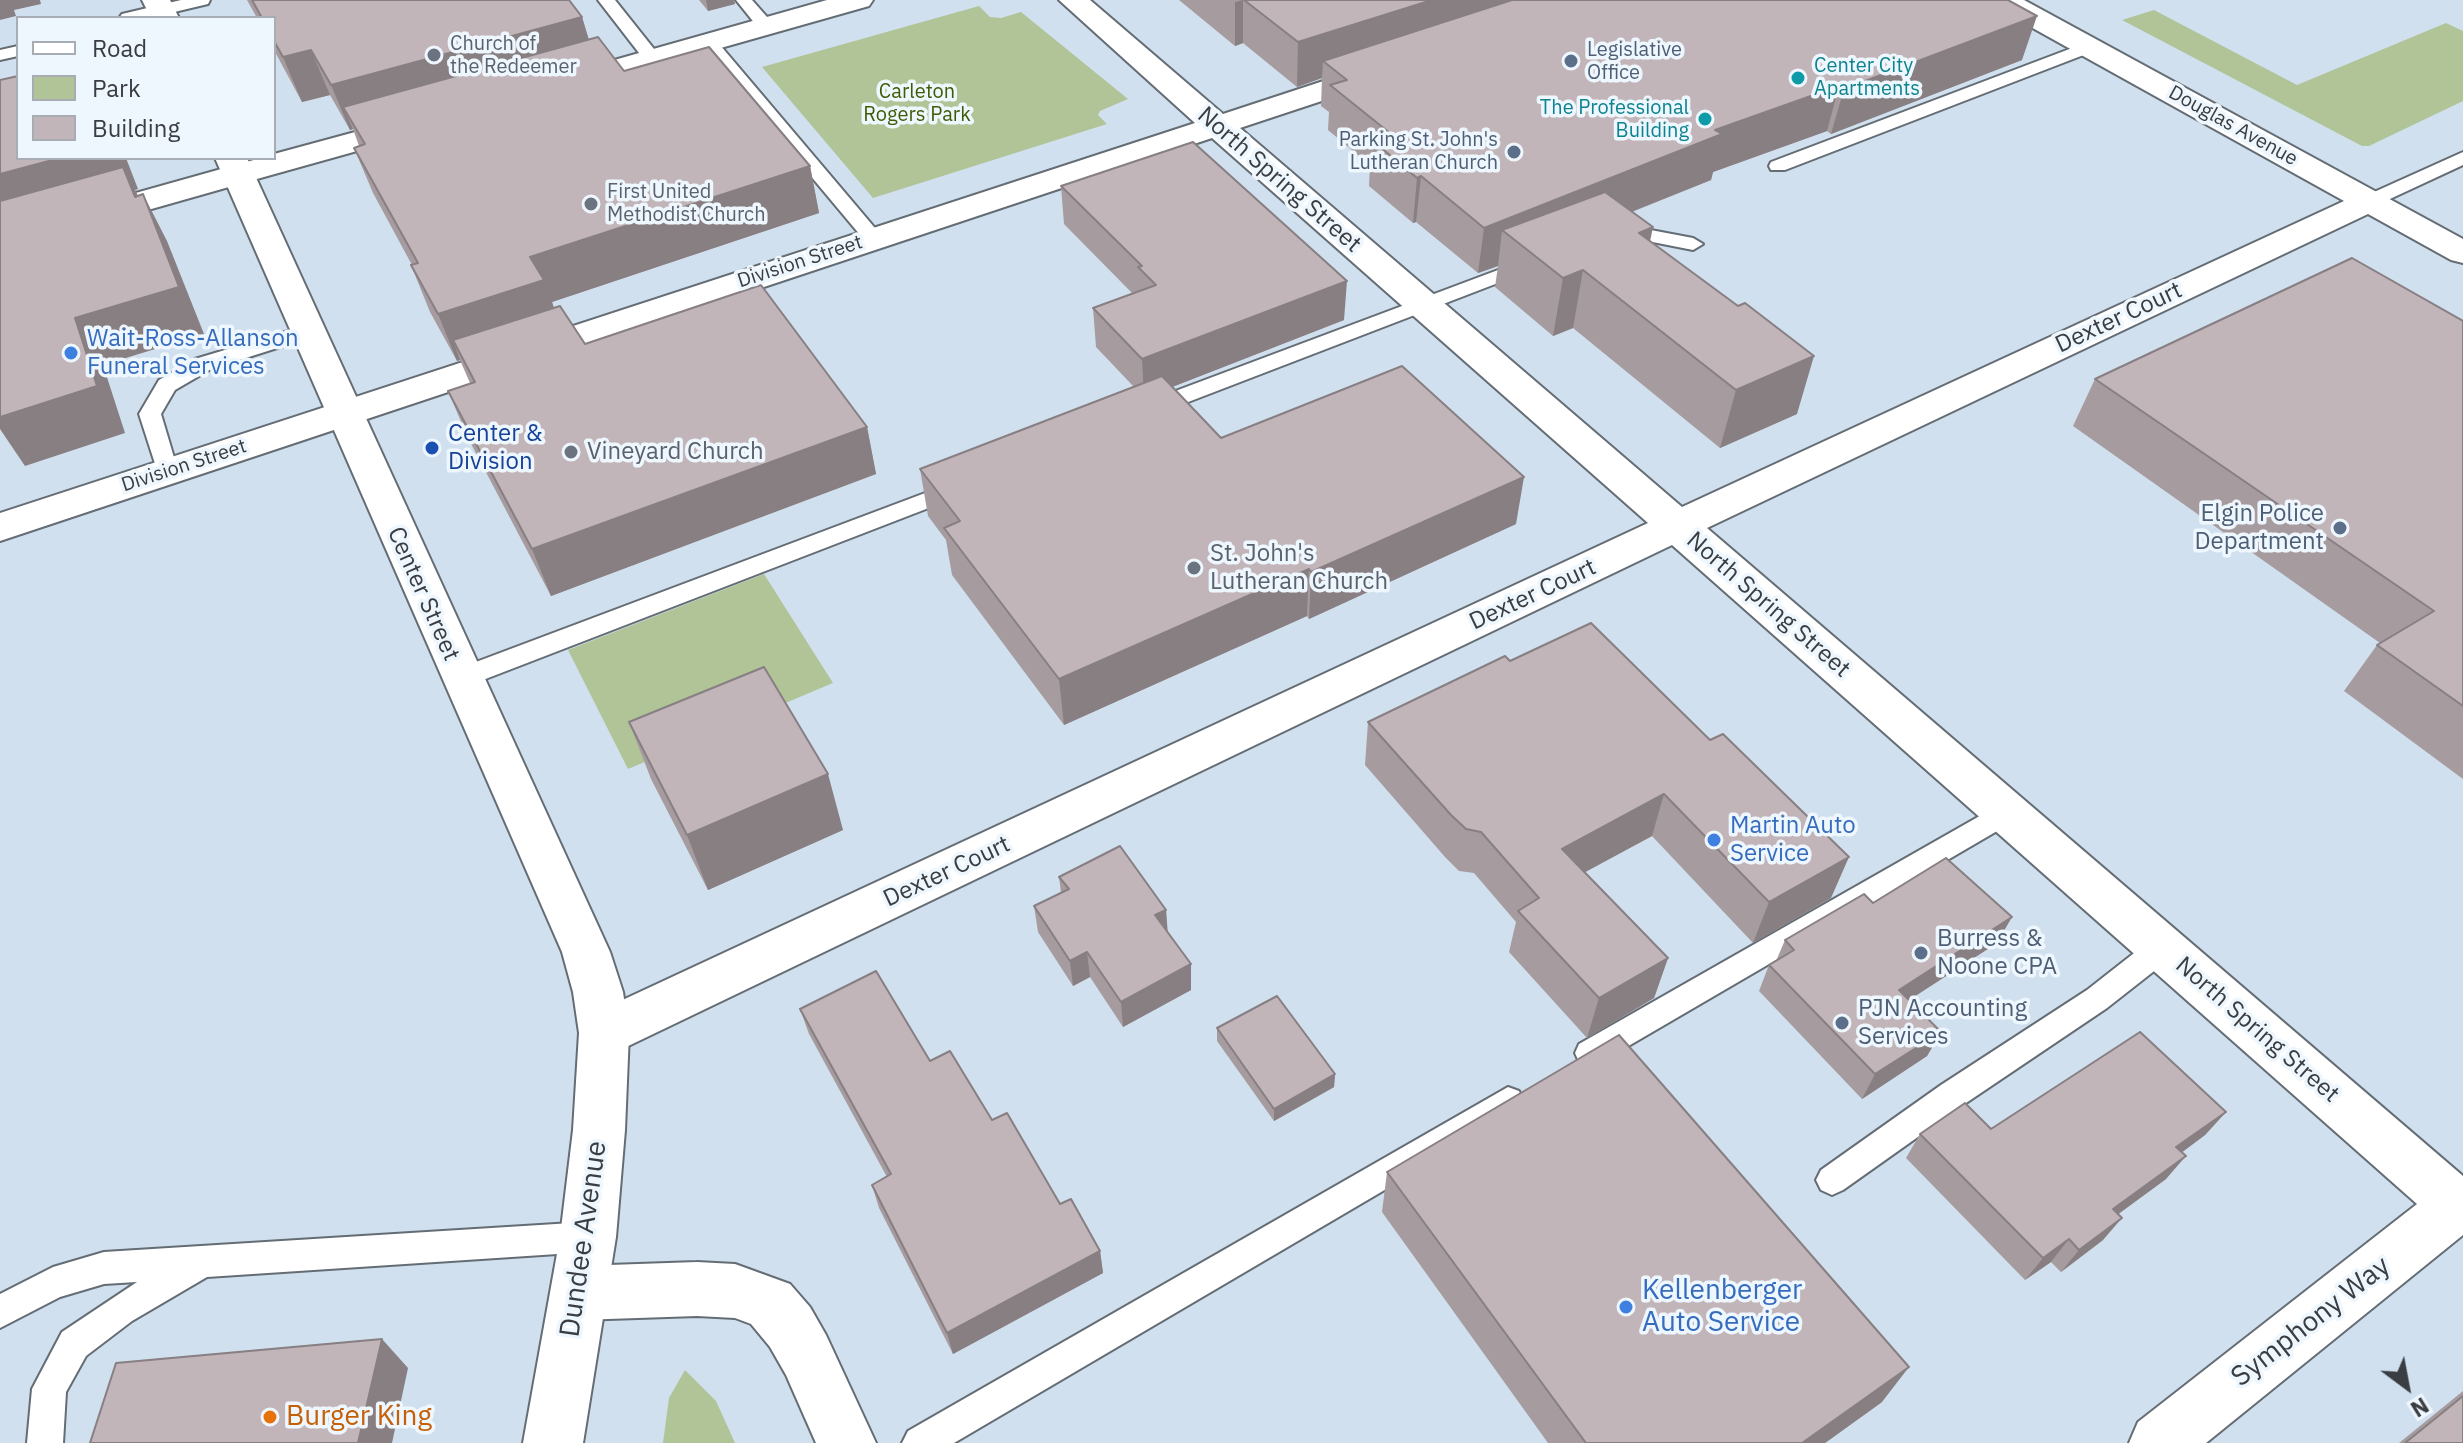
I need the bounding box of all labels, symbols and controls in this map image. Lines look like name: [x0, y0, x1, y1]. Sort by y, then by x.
legend: [16, 16, 276, 160]
text: Road: [92, 32, 147, 64]
place label: Church of the Redeemer: [450, 32, 577, 79]
place label: Legislative Office: [1587, 38, 1682, 85]
marker: Church of the Redeemer: [425, 46, 443, 64]
marker: Legislative Office: [1562, 52, 1580, 70]
place label: Center City Apartments: [1814, 54, 1920, 101]
marker: Center City Apartments: [1789, 69, 1807, 87]
text: Park: [92, 72, 141, 104]
park label: Carleton Rogers Park: [863, 80, 971, 127]
street label: Douglas Avenue: [2164, 81, 2302, 171]
place label: The Professional Building: [1540, 96, 1689, 143]
street label: North Spring Street: [1191, 101, 1367, 259]
marker: The Professional Building: [1696, 110, 1714, 128]
text: Building: [92, 112, 180, 144]
place label: Parking St. John's Lutheran Church: [1339, 128, 1498, 175]
marker: Parking St. John's Lutheran Church: [1505, 143, 1523, 161]
place label: First United Methodist Church: [607, 180, 766, 227]
marker: First United Methodist Church: [582, 195, 600, 213]
street label: Division Street: [734, 230, 866, 294]
street label: Dexter Court: [2051, 276, 2187, 360]
place label: Wait-Ross-Allanson Funeral Services: [87, 325, 299, 381]
marker: Wait-Ross-Allanson Funeral Services: [62, 344, 80, 362]
place label: Center & Division: [448, 420, 542, 476]
street label: Division Street: [118, 434, 250, 498]
place label: Vineyard Church: [587, 438, 764, 466]
marker: Center & Division: [423, 439, 441, 457]
marker: Vineyard Church: [562, 443, 580, 461]
place label: Elgin Police Department: [2194, 500, 2324, 556]
marker: Elgin Police Department: [2331, 519, 2349, 537]
street label: Center Street: [381, 523, 465, 665]
street label: North Spring Street: [1680, 526, 1856, 684]
place label: St. John's Lutheran Church: [1210, 540, 1388, 596]
street label: Dexter Court: [1465, 553, 1601, 637]
marker: St. John's Lutheran Church: [1185, 559, 1203, 577]
place label: Martin Auto Service: [1730, 812, 1856, 868]
street label: Dexter Court: [879, 830, 1015, 914]
marker: Martin Auto Service: [1705, 831, 1723, 849]
place label: Burress & Noone CPA: [1937, 925, 2057, 981]
marker: Burress & Noone CPA: [1912, 944, 1930, 962]
street label: North Spring Street: [2169, 951, 2345, 1109]
place label: PJN Accounting Services: [1858, 995, 2027, 1051]
marker: PJN Accounting Services: [1833, 1014, 1851, 1032]
street label: Dundee Avenue: [554, 1139, 614, 1339]
street label: Symphony Way: [2225, 1250, 2397, 1394]
place label: Kellenberger Auto Service: [1642, 1274, 1802, 1340]
marker: Kellenberger Auto Service: [1617, 1298, 1635, 1316]
north arrow: [2367, 1347, 2447, 1427]
text: N: [2406, 1391, 2434, 1424]
place label: Burger King: [286, 1400, 432, 1434]
marker: Burger King: [261, 1408, 279, 1426]

